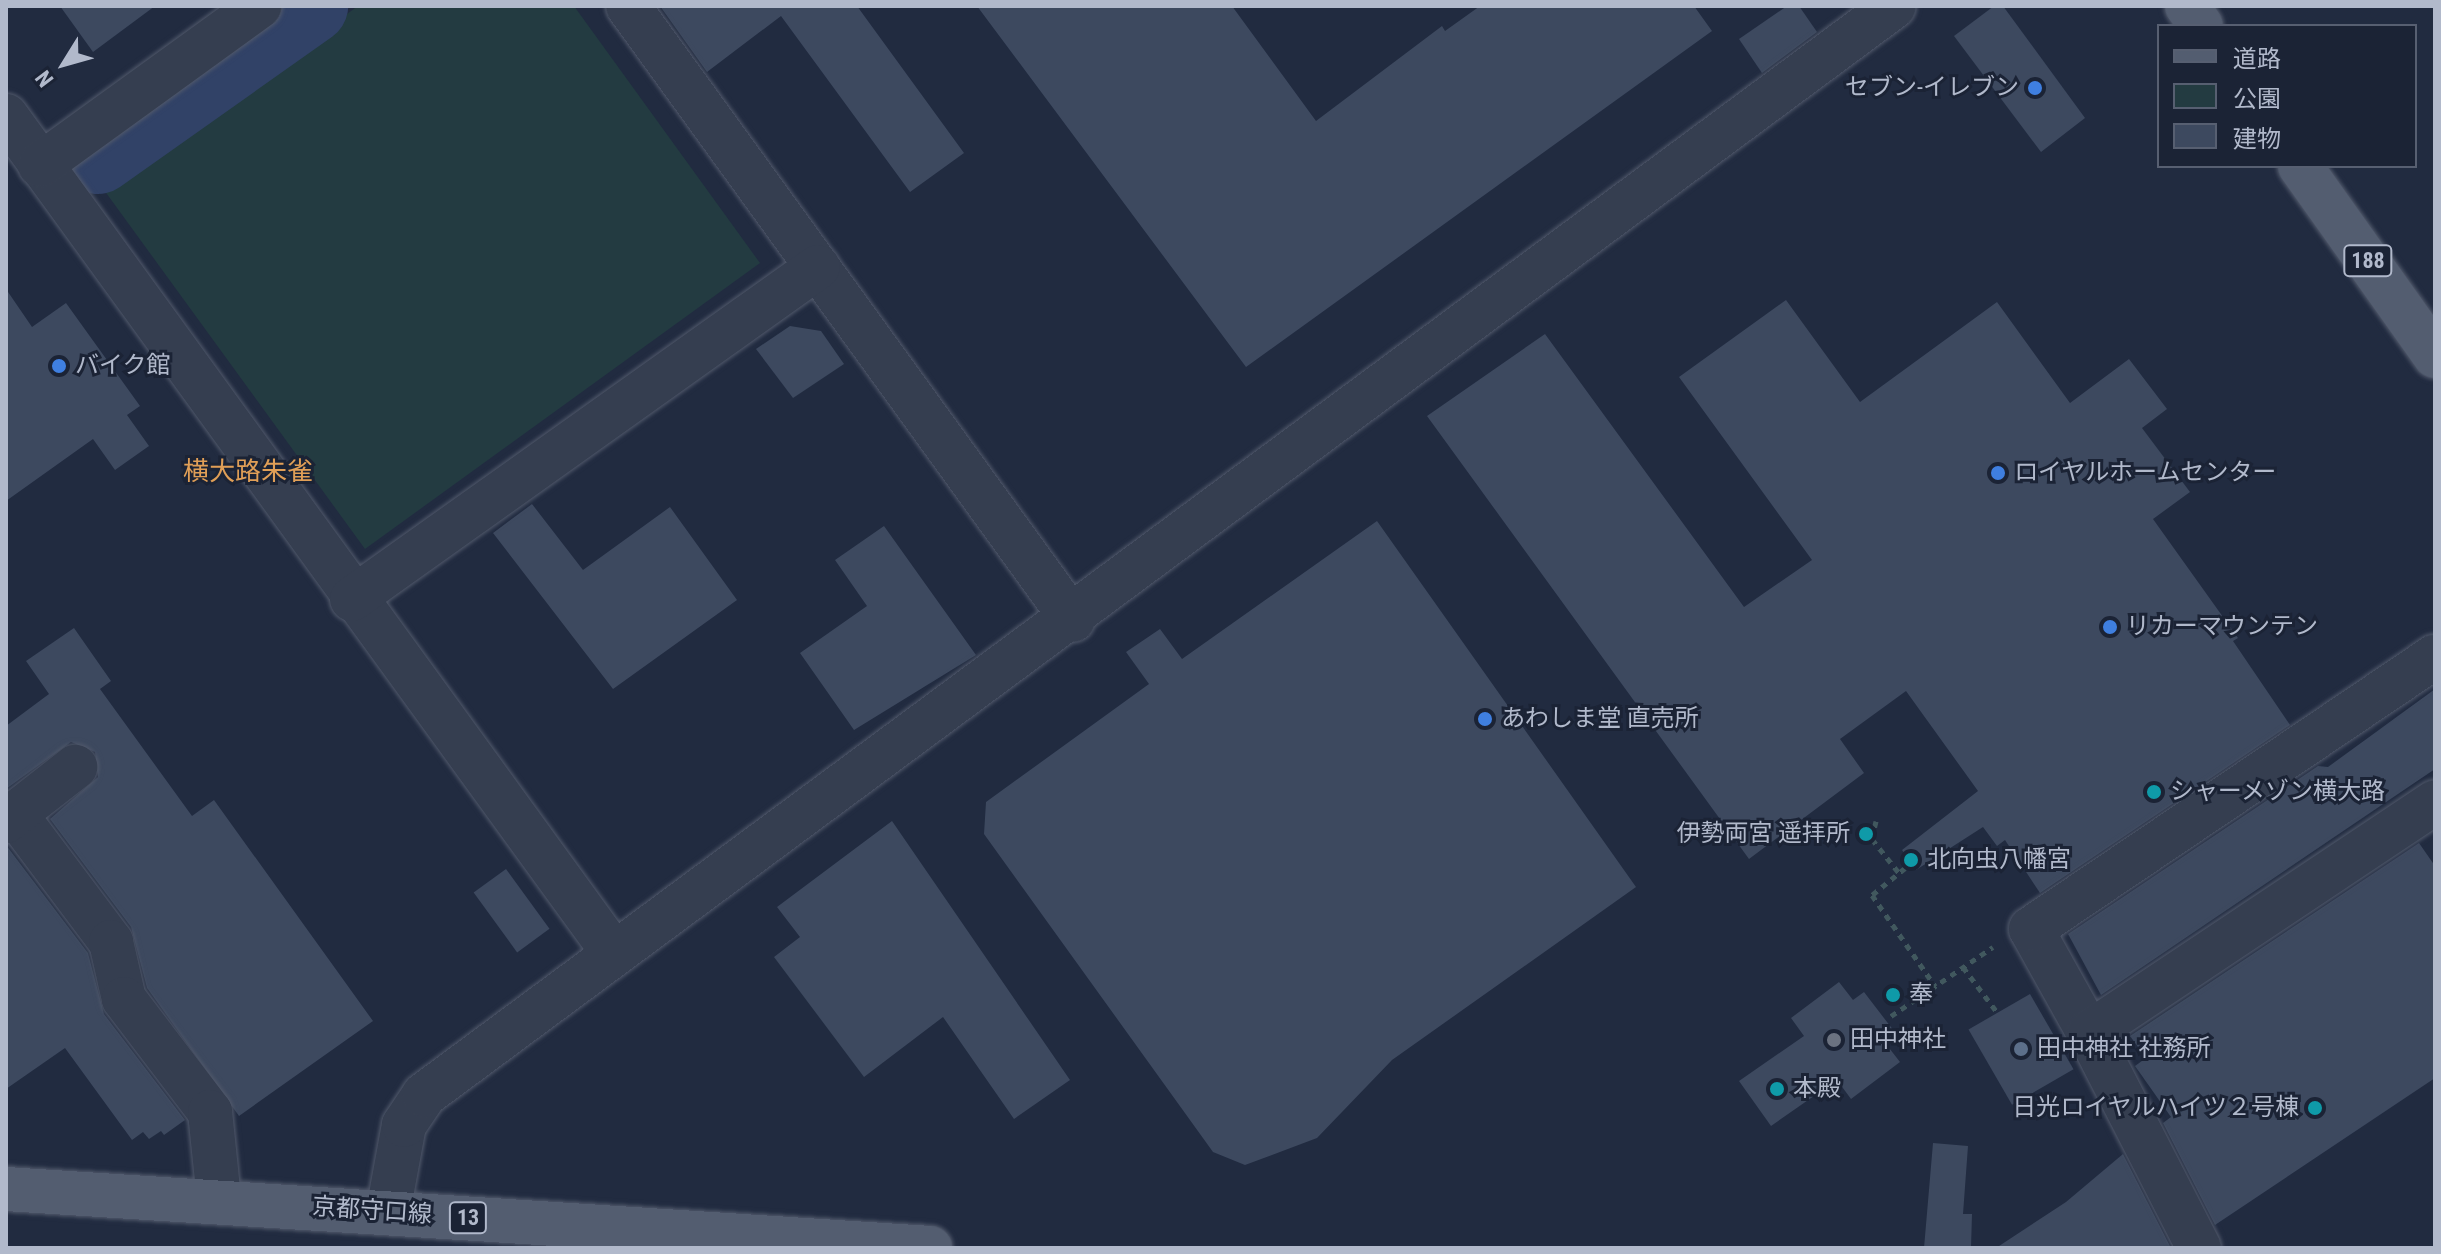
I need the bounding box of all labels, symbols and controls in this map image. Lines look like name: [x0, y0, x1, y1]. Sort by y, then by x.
north arrow: [24, 24, 104, 104]
legend: [2157, 24, 2417, 168]
text: 道路: [2233, 45, 2281, 73]
text: N: [30, 66, 58, 92]
place label: セブン-イレブン: [1845, 74, 2019, 102]
marker: セブン-イレブン: [2026, 79, 2044, 97]
text: 公園: [2233, 85, 2281, 113]
text: 建物: [2233, 125, 2281, 153]
road number: 188: [2342, 243, 2394, 279]
place label: バイク館: [75, 352, 171, 380]
marker: バイク館: [50, 357, 68, 375]
district label: 横大路朱雀: [183, 456, 313, 488]
place label: ロイヤルホームセンター: [2014, 459, 2278, 487]
marker: ロイヤルホームセンター: [1989, 464, 2007, 482]
place label: リカーマウンテン: [2126, 613, 2318, 641]
marker: リカーマウンテン: [2101, 618, 2119, 636]
place label: あわしま堂 直売所: [1501, 705, 1699, 733]
marker: あわしま堂 直売所: [1476, 710, 1494, 728]
place label: シャーメゾン横大路: [2170, 778, 2386, 806]
marker: シャーメゾン横大路: [2145, 783, 2163, 801]
place label: 伊勢両宮 遥拝所: [1676, 820, 1850, 848]
marker: 伊勢両宮 遥拝所: [1857, 825, 1875, 843]
place label: 北向虫八幡宮: [1927, 846, 2071, 874]
marker: 北向虫八幡宮: [1902, 851, 1920, 869]
place label: 奉: [1909, 981, 1933, 1009]
marker: 奉: [1884, 986, 1902, 1004]
place label: 田中神社: [1850, 1026, 1946, 1054]
marker: 田中神社: [1825, 1031, 1843, 1049]
place label: 田中神社 社務所: [2037, 1035, 2211, 1063]
marker: 田中神社 社務所: [2012, 1040, 2030, 1058]
place label: 本殿: [1793, 1075, 1841, 1103]
marker: 本殿: [1768, 1080, 1786, 1098]
place label: 日光ロイヤルハイツ２号棟: [2011, 1094, 2299, 1122]
marker: 日光ロイヤルハイツ２号棟: [2306, 1099, 2324, 1117]
street label: 京都守口線: [311, 1192, 433, 1230]
road number: 13: [448, 1200, 488, 1236]

